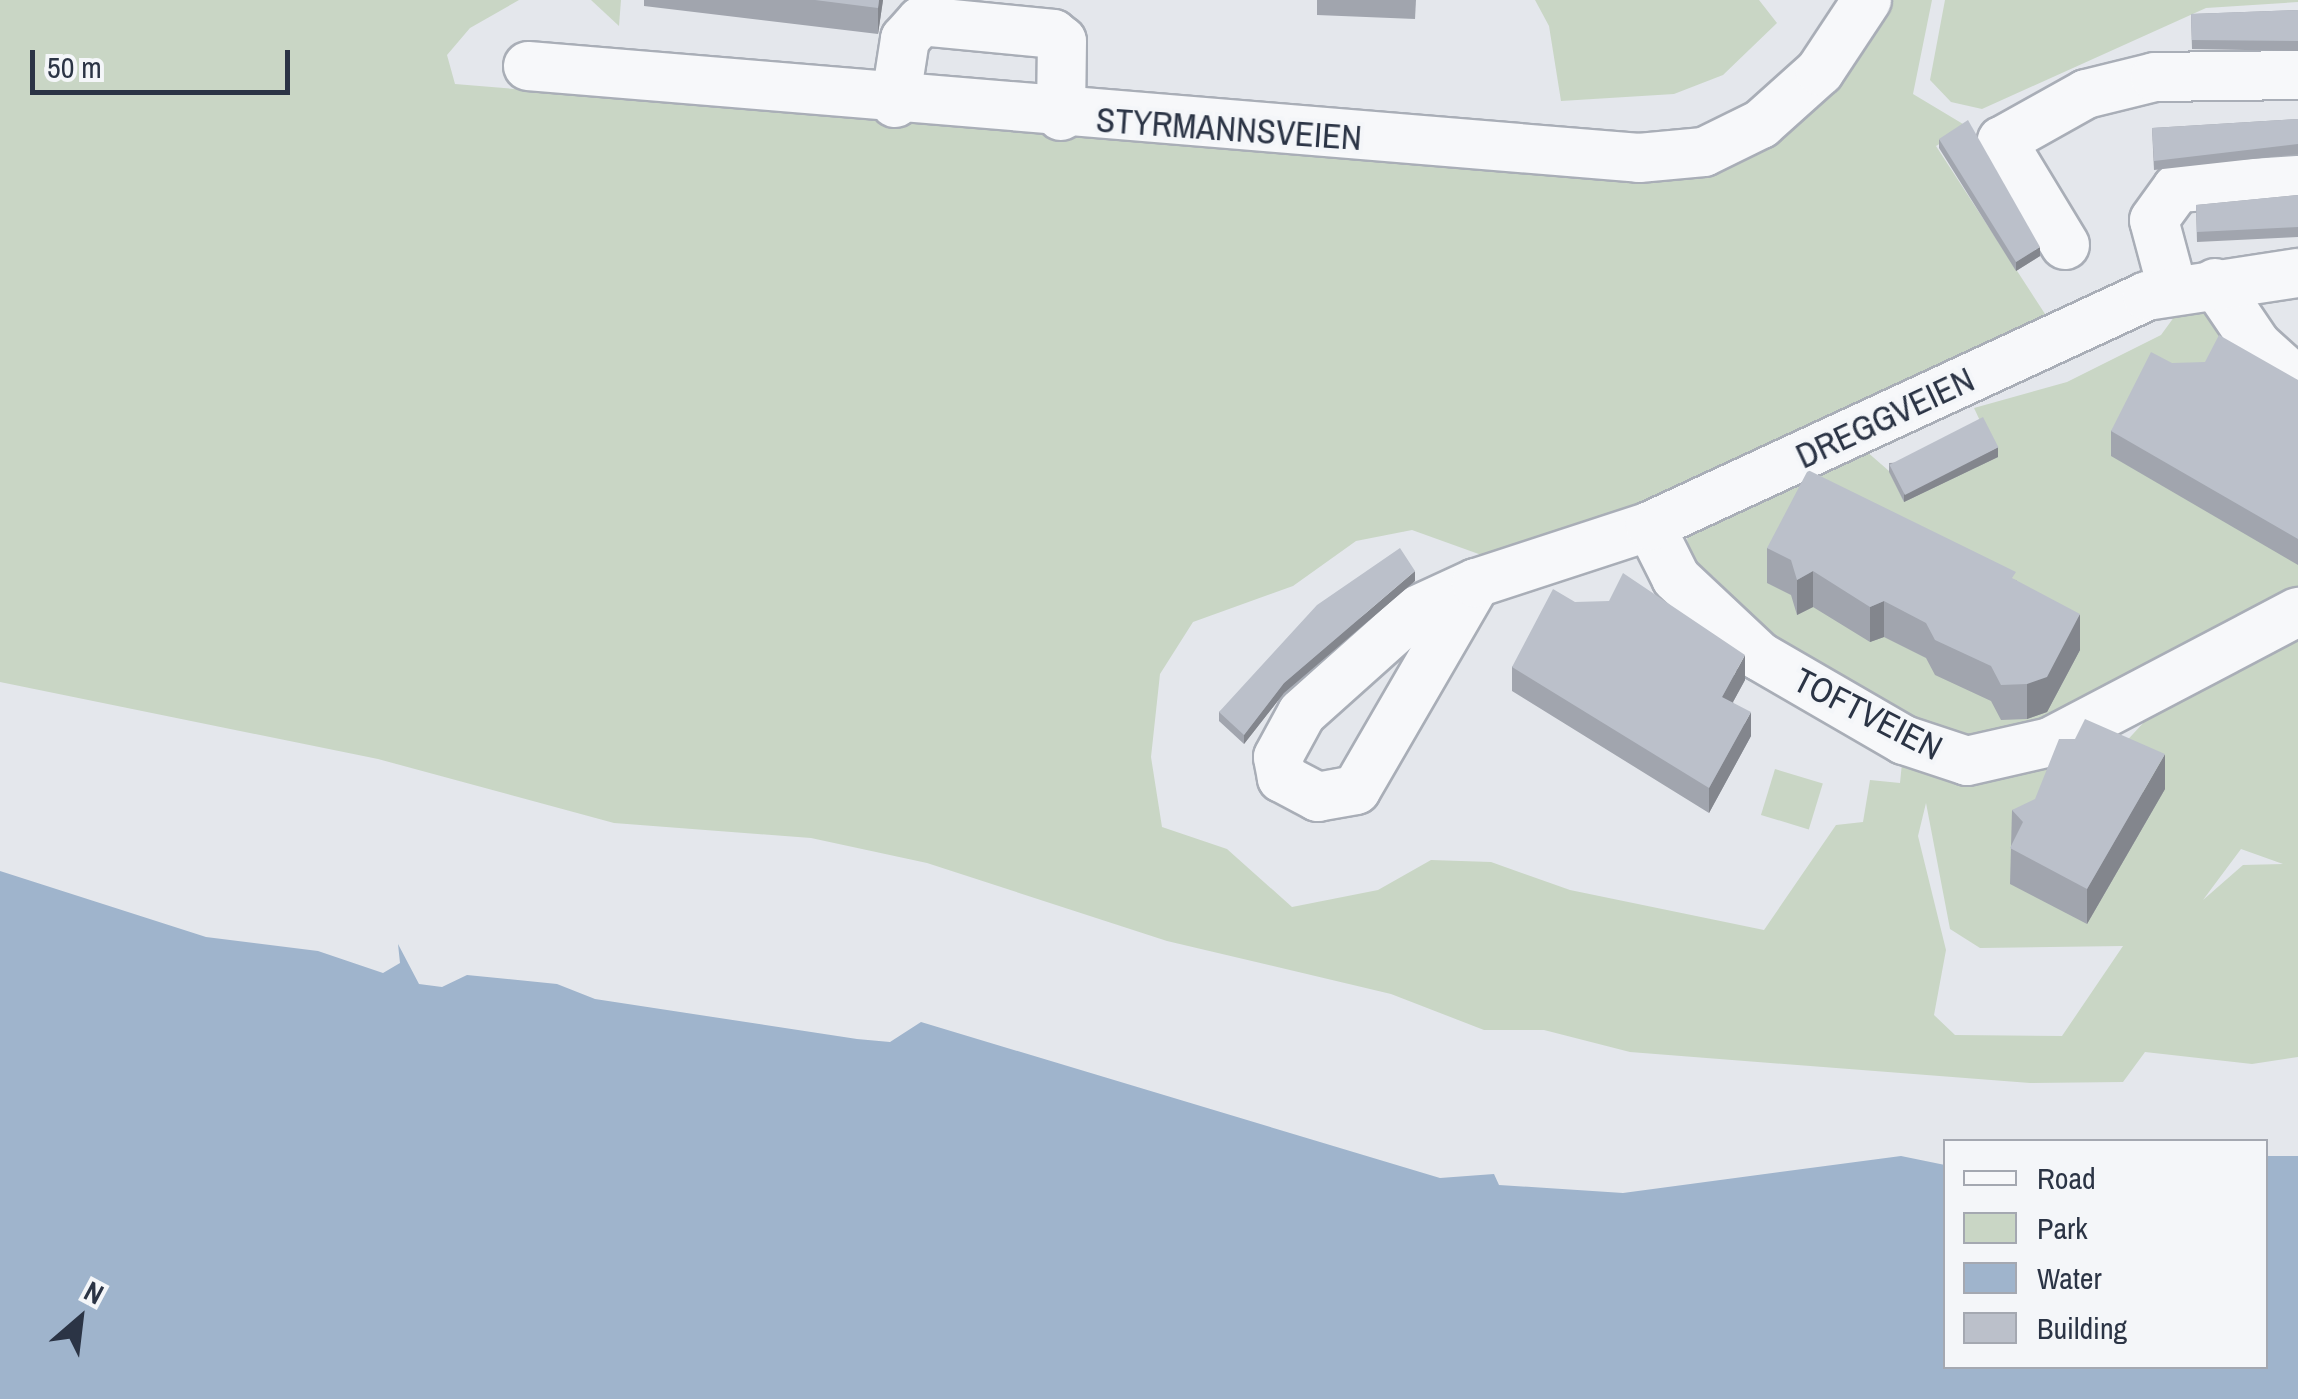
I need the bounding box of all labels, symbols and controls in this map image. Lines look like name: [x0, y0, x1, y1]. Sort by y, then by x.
scale bar: [35, 30, 295, 92]
text: 50 m: [47, 47, 102, 87]
street label: STYRMANNSVEIEN: [1095, 99, 1363, 159]
street label: DREGGVEIEN: [1789, 359, 1981, 477]
street label: TOFTVEIEN: [1787, 659, 1949, 769]
legend: [1943, 1139, 2268, 1369]
text: Road: [2037, 1158, 2096, 1198]
text: Park: [2037, 1208, 2088, 1248]
text: Water: [2037, 1258, 2102, 1298]
north arrow: [30, 1269, 130, 1369]
text: N: [78, 1272, 110, 1313]
text: Building: [2037, 1308, 2127, 1348]

